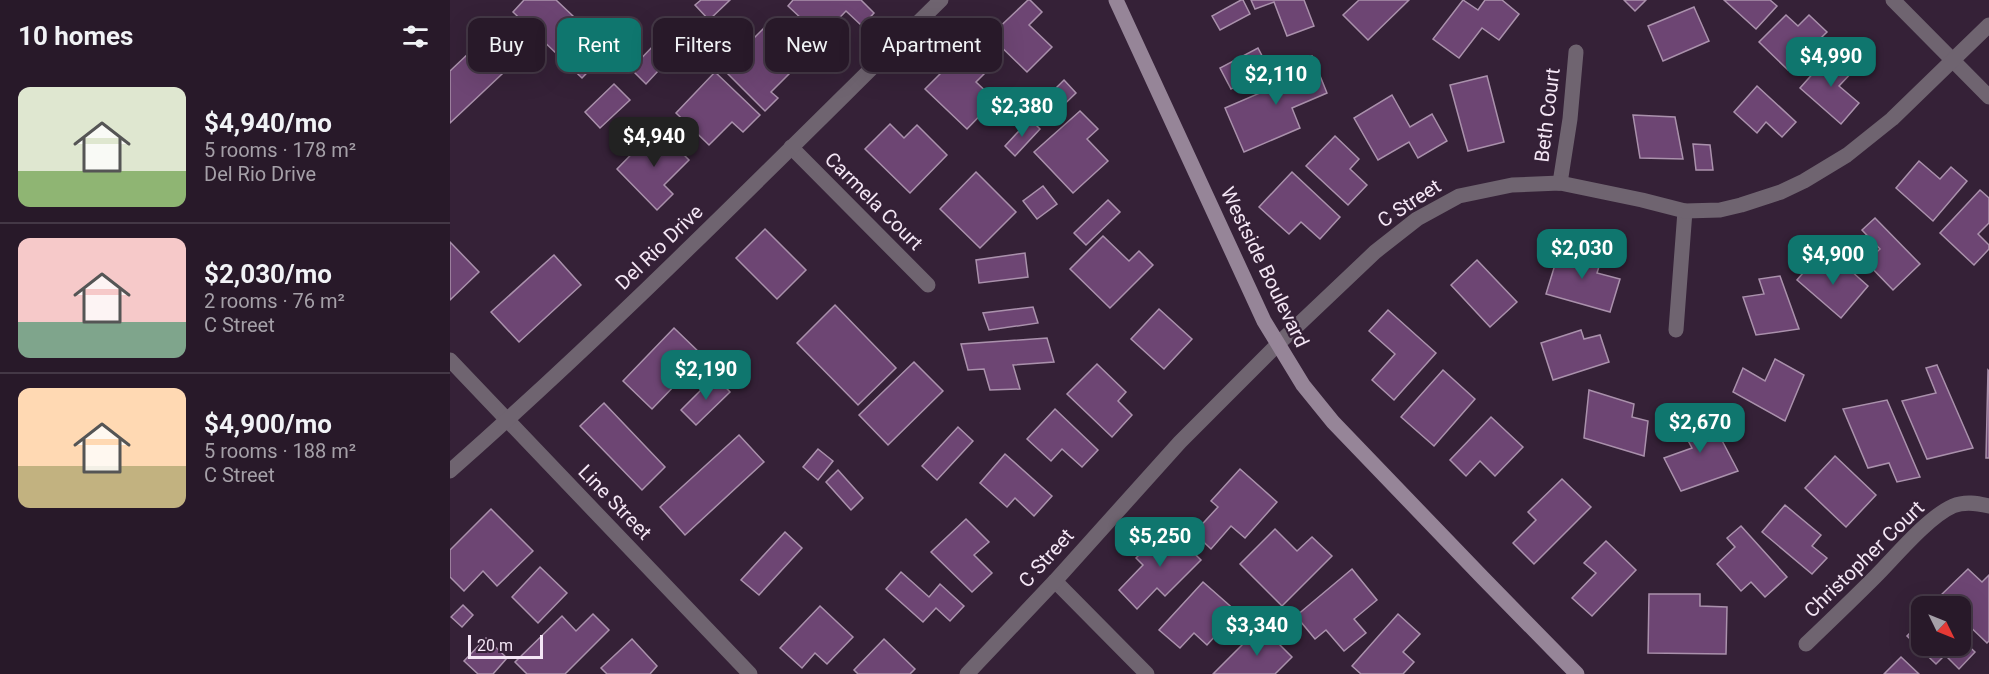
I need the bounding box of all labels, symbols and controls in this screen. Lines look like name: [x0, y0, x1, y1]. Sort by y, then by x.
chip: Buy: [468, 18, 545, 72]
chip: Rent: [557, 18, 641, 72]
chip: Filters: [653, 18, 753, 72]
chip: New: [765, 18, 849, 72]
chip: Apartment: [861, 18, 1002, 72]
icon: filters: [399, 20, 432, 53]
text: 10 homes: [18, 21, 133, 51]
pin: $4,990: [1782, 37, 1880, 88]
text: $4,990: [1800, 44, 1862, 68]
pin: $2,110: [1227, 55, 1325, 106]
text: $2,110: [1245, 62, 1307, 86]
street label: Beth Court: [1529, 66, 1565, 164]
pin: $2,380: [973, 87, 1071, 138]
text: $2,380: [991, 94, 1053, 118]
text: $4,940/mo: [204, 108, 332, 138]
icon: home: [66, 111, 138, 183]
pin: $4,940: [605, 117, 703, 168]
text: $4,940: [623, 124, 685, 148]
text: 5 rooms · 178 m²: [204, 138, 356, 162]
street label: Carmela Court: [820, 147, 928, 255]
text: Del Rio Drive: [204, 162, 316, 186]
street label: C Street: [1373, 174, 1445, 232]
street label: Westside Boulevard: [1216, 183, 1314, 351]
street label: Del Rio Drive: [610, 199, 708, 295]
pin: $2,030: [1533, 229, 1631, 280]
pin: $4,900: [1784, 235, 1882, 286]
text: $2,030: [1551, 236, 1613, 260]
text: $4,900: [1802, 242, 1864, 266]
text: $2,030/mo: [204, 259, 332, 289]
icon: home: [66, 262, 138, 334]
text: 2 rooms · 76 m²: [204, 289, 345, 313]
text: C Street: [204, 313, 275, 337]
pin: $2,190: [657, 350, 755, 401]
text: $2,190: [675, 357, 737, 381]
pin: $2,670: [1651, 403, 1749, 454]
text: $4,900/mo: [204, 409, 332, 439]
text: $2,670: [1669, 410, 1731, 434]
icon: home: [66, 412, 138, 484]
text: 5 rooms · 188 m²: [204, 439, 356, 463]
street label: Line Street: [573, 459, 657, 545]
text: C Street: [204, 463, 275, 487]
street label: Christopher Court: [1799, 496, 1929, 622]
pin: $5,250: [1111, 517, 1209, 568]
street label: C Street: [1013, 524, 1079, 592]
text: $5,250: [1129, 524, 1191, 548]
north arrow: [1911, 596, 1971, 656]
map controls: [1911, 596, 1971, 656]
pin: $3,340: [1208, 606, 1306, 657]
text: $3,340: [1226, 613, 1288, 637]
scale bar: [468, 632, 543, 660]
text: 20 m: [477, 636, 513, 655]

